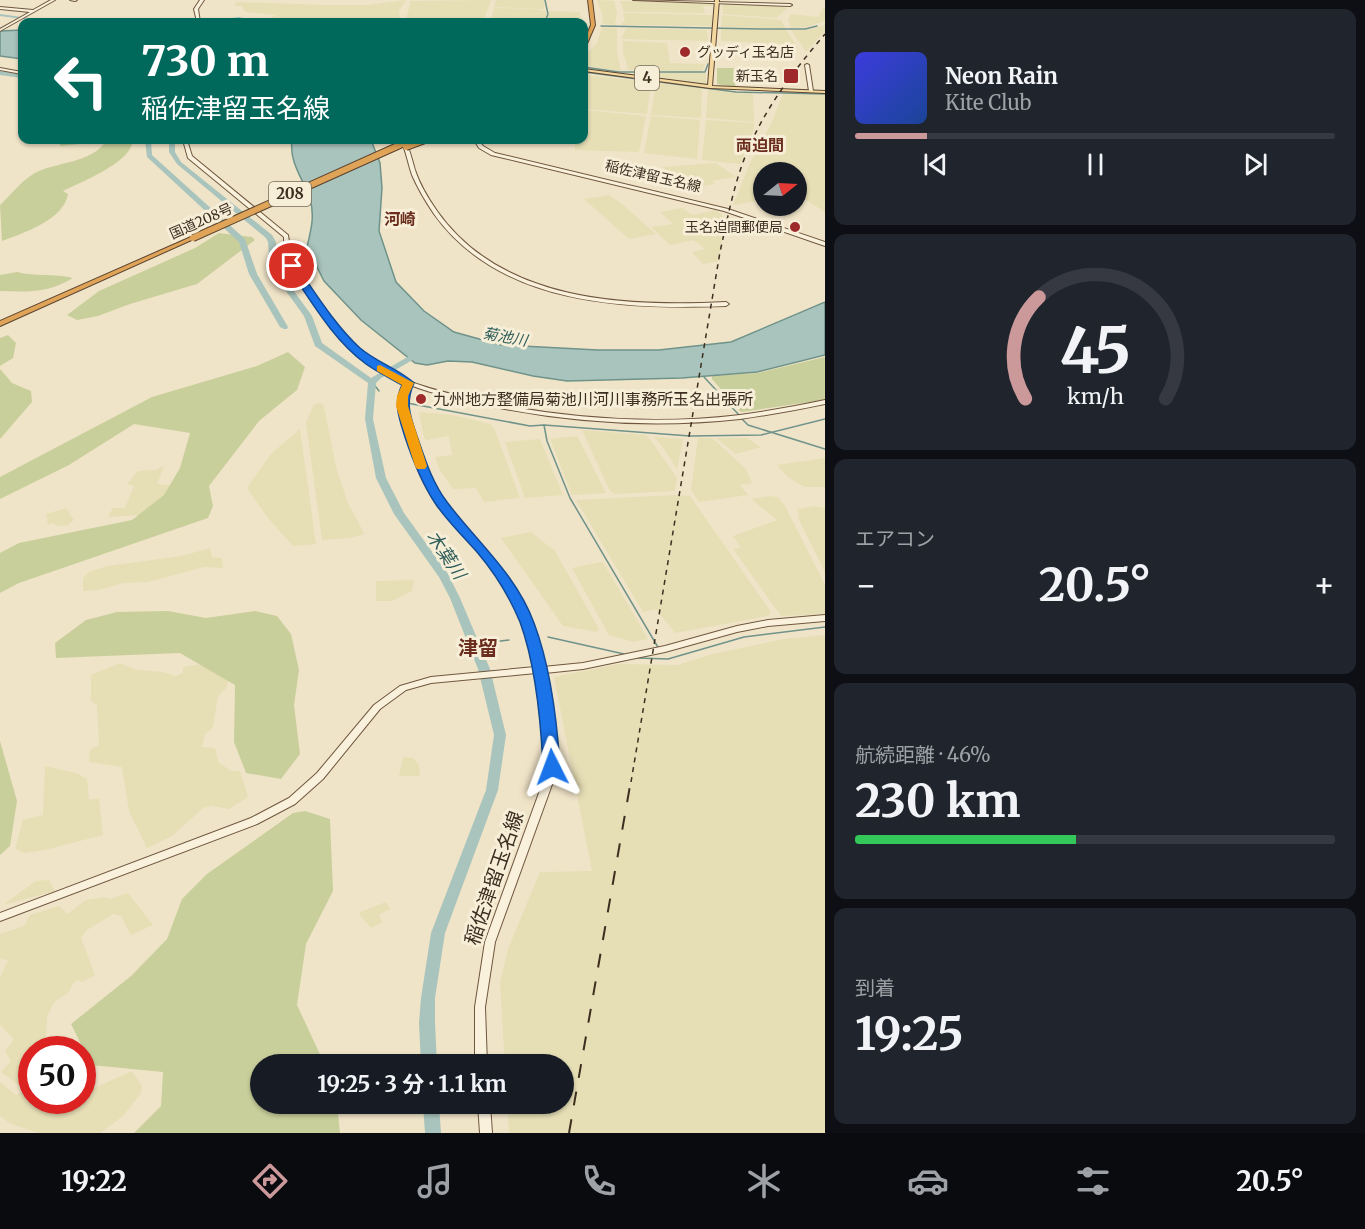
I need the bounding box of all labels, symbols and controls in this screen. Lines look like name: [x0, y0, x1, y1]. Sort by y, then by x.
text: 730 m: [141, 35, 269, 87]
icon: left: [42, 42, 120, 120]
place label: グッディ玉名店: [697, 43, 794, 61]
marker: グッディ玉名店: [678, 45, 692, 59]
text: Neon Rain: [945, 62, 1058, 90]
road number: 4: [635, 66, 659, 90]
place label: 新玉名: [736, 67, 778, 85]
marker: 新玉名: [782, 67, 800, 85]
text: Kite Club: [945, 90, 1031, 115]
text: 稲佐津留玉名線: [141, 91, 330, 125]
district label: 両迫間: [736, 135, 784, 155]
icon: previous: [919, 148, 952, 181]
icon: pause: [1079, 148, 1112, 181]
icon: next: [1239, 148, 1272, 181]
street label: 稲佐津留玉名線: [603, 156, 703, 196]
north arrow: [753, 162, 807, 216]
map controls: [753, 162, 807, 216]
road number: 208: [269, 182, 311, 206]
street label: 国道208号: [167, 199, 235, 243]
district label: 河崎: [384, 209, 416, 229]
place label: 玉名迫間郵便局: [685, 218, 783, 236]
marker: 玉名迫間郵便局: [788, 220, 802, 234]
pin: [266, 240, 317, 291]
icon: arrive: [275, 249, 308, 282]
text: 45: [1059, 312, 1131, 390]
water label: 菊池川: [481, 323, 531, 350]
text: km/h: [1067, 383, 1123, 410]
place label: 九州地方整備局菊池川河川事務所玉名出張所: [433, 389, 753, 409]
marker: 九州地方整備局菊池川河川事務所玉名出張所: [414, 392, 428, 406]
water label: 木葉川: [422, 526, 472, 585]
text: エアコン: [855, 526, 935, 551]
text: 20.5°: [1039, 557, 1151, 613]
text: −: [855, 565, 877, 606]
text: +: [1313, 565, 1335, 606]
district label: 津留: [458, 635, 498, 660]
position arrow: [520, 735, 584, 799]
text: 航続距離 · 46%: [855, 742, 991, 767]
text: 230 km: [855, 773, 1021, 829]
street label: 稲佐津留玉名線: [459, 808, 528, 948]
text: 到着: [855, 975, 895, 1000]
text: 19:25: [855, 1006, 964, 1062]
speed limit sign: 50: [18, 1036, 96, 1114]
text: 19:25 · 3 分 · 1.1 km: [317, 1070, 507, 1098]
icon: directions: [249, 1160, 291, 1202]
icon: music: [414, 1160, 456, 1202]
icon: phone: [578, 1160, 620, 1202]
icon: climate: [743, 1160, 785, 1202]
icon: car: [907, 1160, 949, 1202]
icon: filters: [1072, 1160, 1114, 1202]
text: 19:22: [61, 1164, 127, 1198]
text: 20.5°: [1236, 1164, 1304, 1198]

